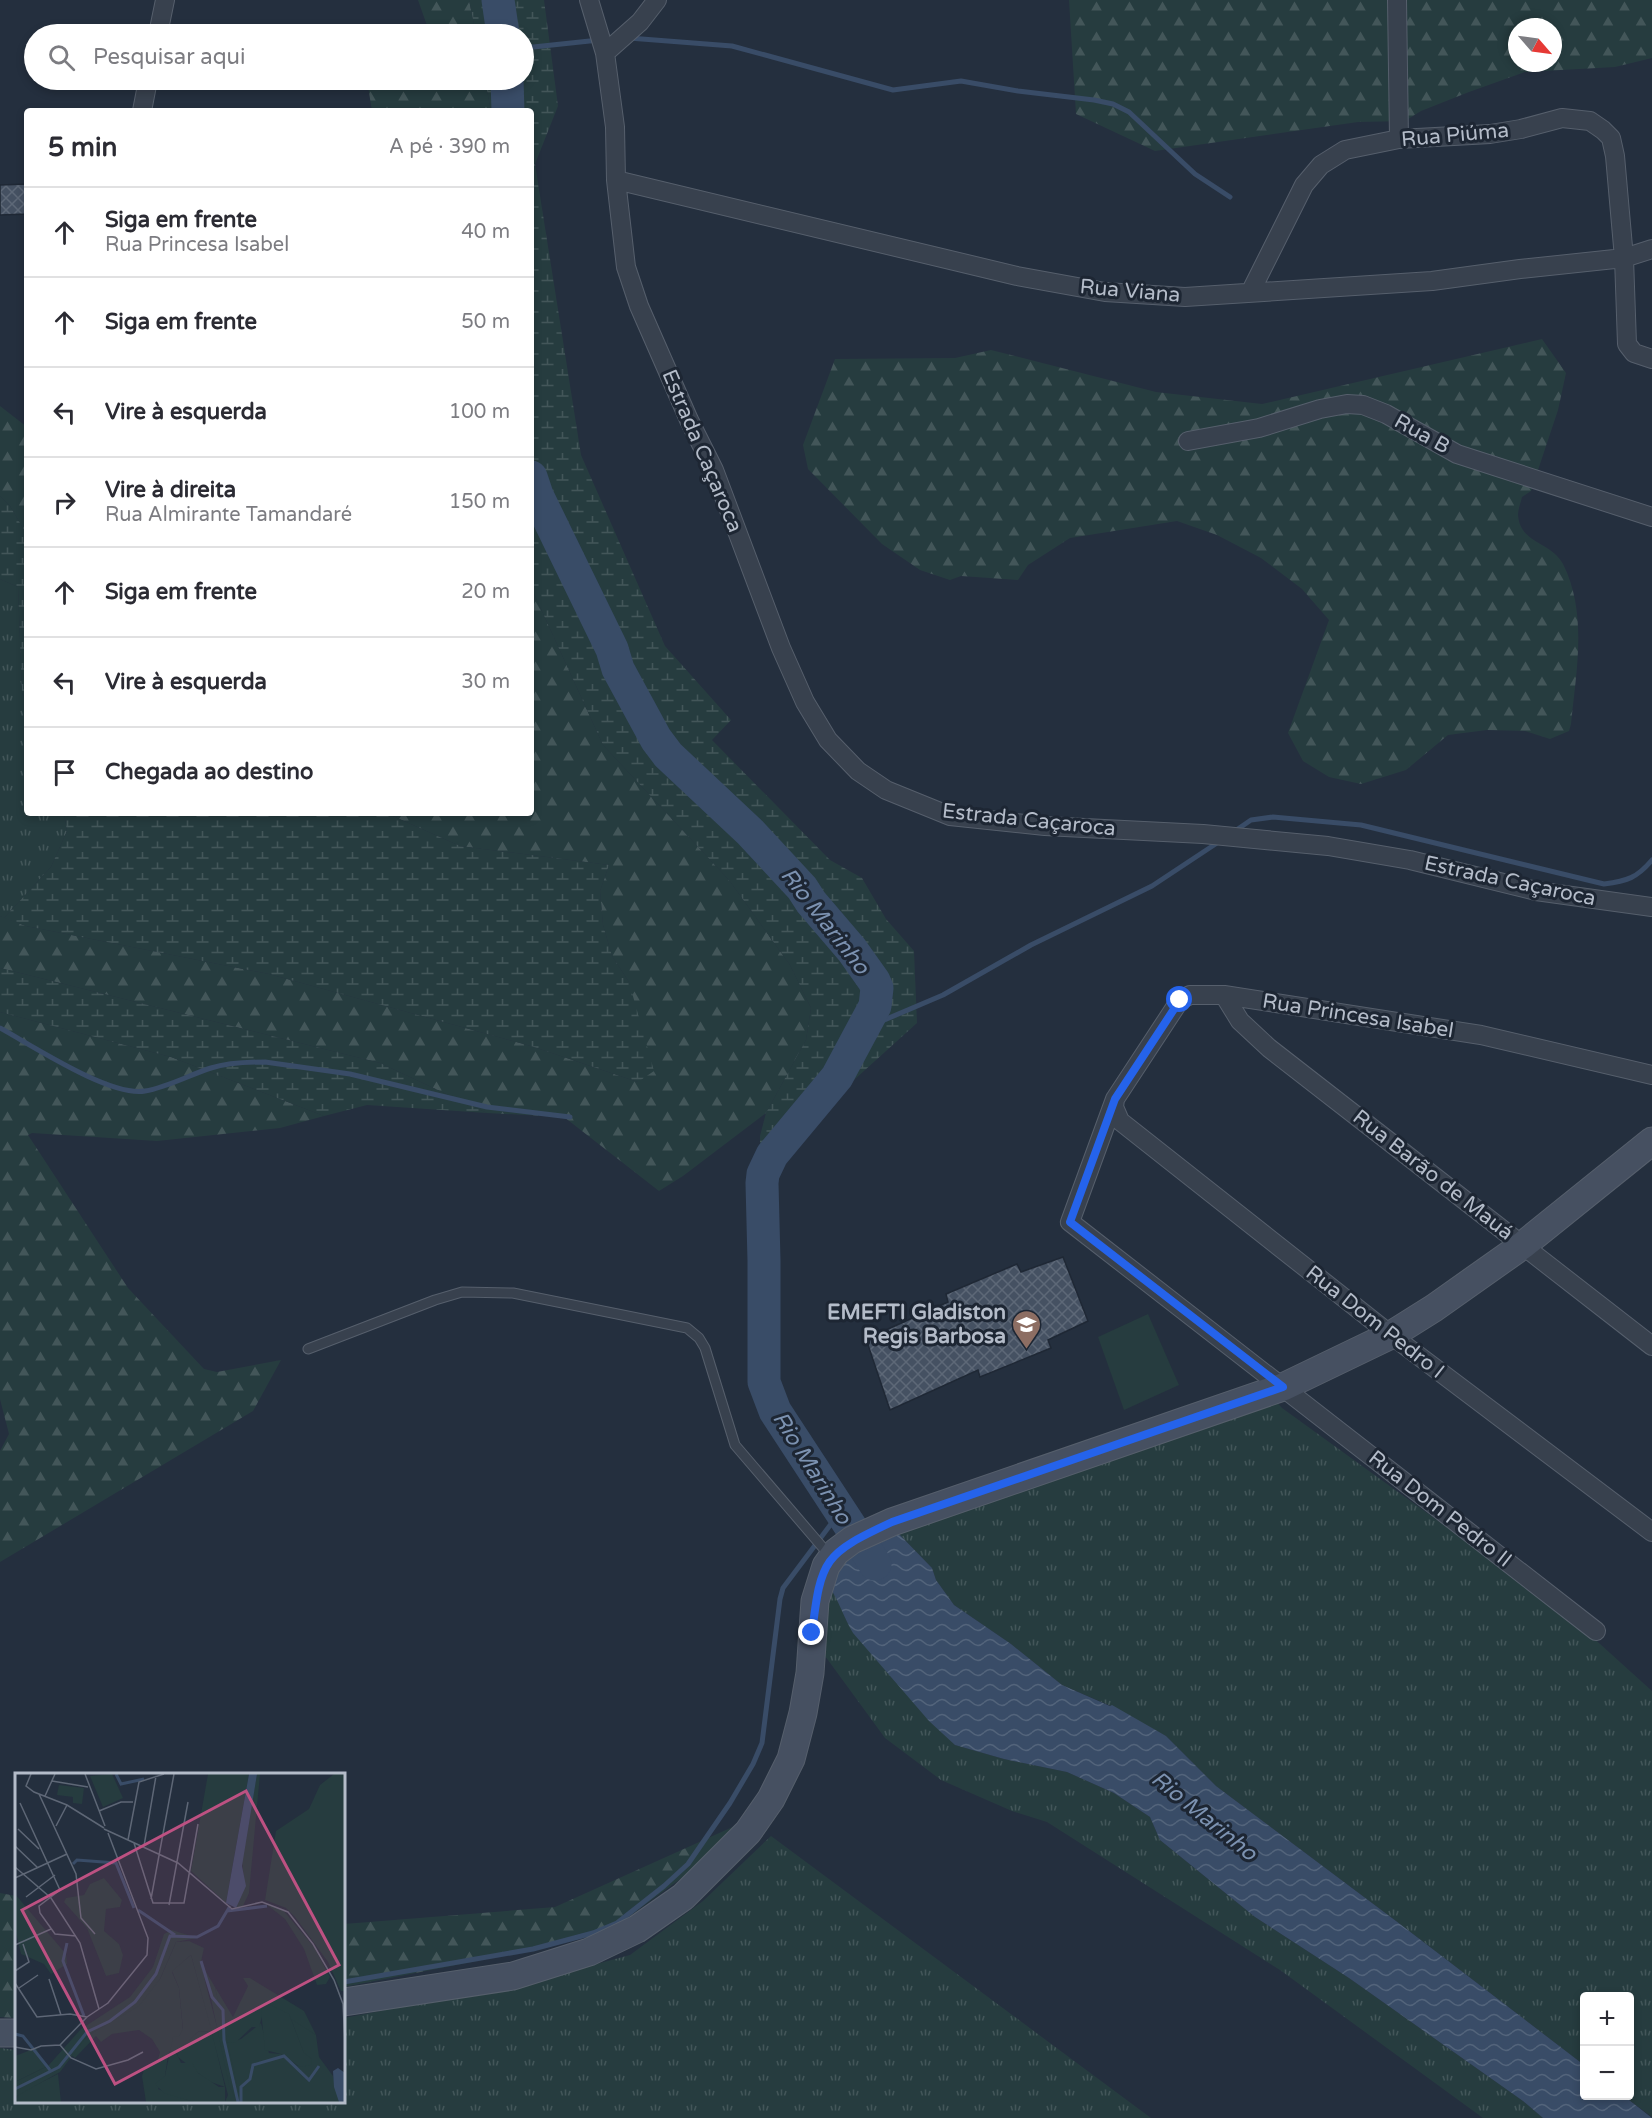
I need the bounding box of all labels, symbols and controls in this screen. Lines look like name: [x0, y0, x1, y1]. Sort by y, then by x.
north arrow: [1508, 18, 1562, 72]
search box: [24, 24, 534, 90]
icon: search: [45, 41, 78, 74]
text: Pesquisar aqui: [93, 44, 245, 70]
street label: Rua Piúma: [1400, 118, 1510, 152]
text: 5 min: [48, 132, 117, 163]
text: A pé · 390 m: [389, 135, 510, 159]
text: Siga em frente: [105, 207, 257, 233]
icon: ahead: [48, 216, 81, 249]
text: 40 m: [461, 220, 510, 244]
text: Rua Princesa Isabel: [105, 233, 289, 257]
street label: Rua Viana: [1079, 274, 1181, 308]
icon: ahead: [48, 306, 81, 339]
text: Siga em frente: [105, 309, 257, 335]
text: 50 m: [461, 310, 510, 334]
street label: Estrada Caçaroca: [656, 366, 748, 536]
icon: left: [48, 396, 81, 429]
text: Vire à esquerda: [105, 399, 267, 425]
text: 100 m: [449, 400, 510, 424]
street label: Rua B: [1390, 409, 1454, 459]
text: Vire à direita: [105, 477, 236, 503]
icon: right: [48, 486, 81, 519]
text: 150 m: [449, 490, 510, 514]
text: Rua Almirante Tamandaré: [105, 503, 352, 527]
icon: ahead: [48, 576, 81, 609]
text: Siga em frente: [105, 579, 257, 605]
text: 20 m: [461, 580, 510, 604]
icon: left: [48, 666, 81, 699]
text: Vire à esquerda: [105, 669, 267, 695]
text: 30 m: [461, 670, 510, 694]
icon: arrive: [48, 756, 81, 789]
text: Chegada ao destino: [105, 759, 313, 785]
street label: Estrada Caçaroca: [941, 798, 1117, 842]
street label: Estrada Caçaroca: [1422, 851, 1598, 911]
water label: Rio Marinho: [775, 863, 876, 981]
route start: [1166, 986, 1192, 1012]
street label: Rua Princesa Isabel: [1261, 989, 1455, 1043]
street label: Rua Barão de Mauá: [1348, 1105, 1518, 1245]
street label: Rua Dom Pedro I: [1301, 1260, 1449, 1384]
place label: EMEFTI Gladiston Regis Barbosa: [827, 1300, 1006, 1349]
school or university icon: EMEFTI Gladiston Regis Barbosa: [1011, 1308, 1043, 1350]
water label: Rio Marinho: [767, 1407, 858, 1531]
street label: Rua Dom Pedro II: [1363, 1445, 1517, 1573]
route end: [798, 1619, 824, 1645]
water label: Rio Marinho: [1146, 1766, 1263, 1867]
inset map: [15, 1773, 345, 2103]
map controls: [1580, 1992, 1634, 2100]
button: +: [1580, 1992, 1634, 2046]
button: −: [1580, 2046, 1634, 2100]

